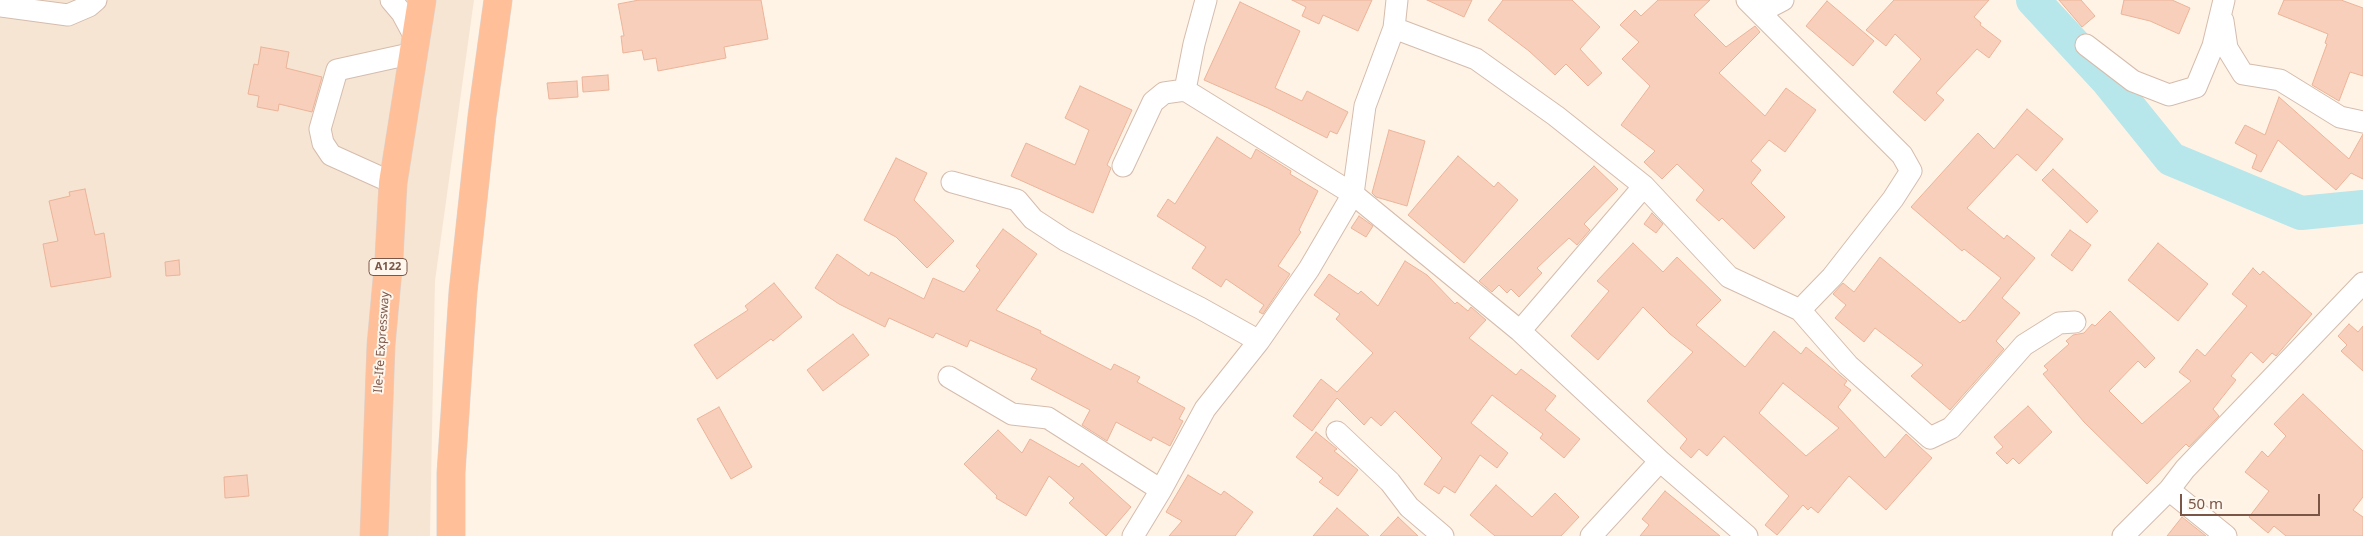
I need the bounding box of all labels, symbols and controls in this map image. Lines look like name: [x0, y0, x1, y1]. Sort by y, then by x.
road number: A122: [369, 258, 407, 276]
street label: Ile-Ife Expressway: [371, 291, 393, 393]
scale bar: [2183, 484, 2323, 516]
text: 50 m: [2188, 493, 2223, 513]

